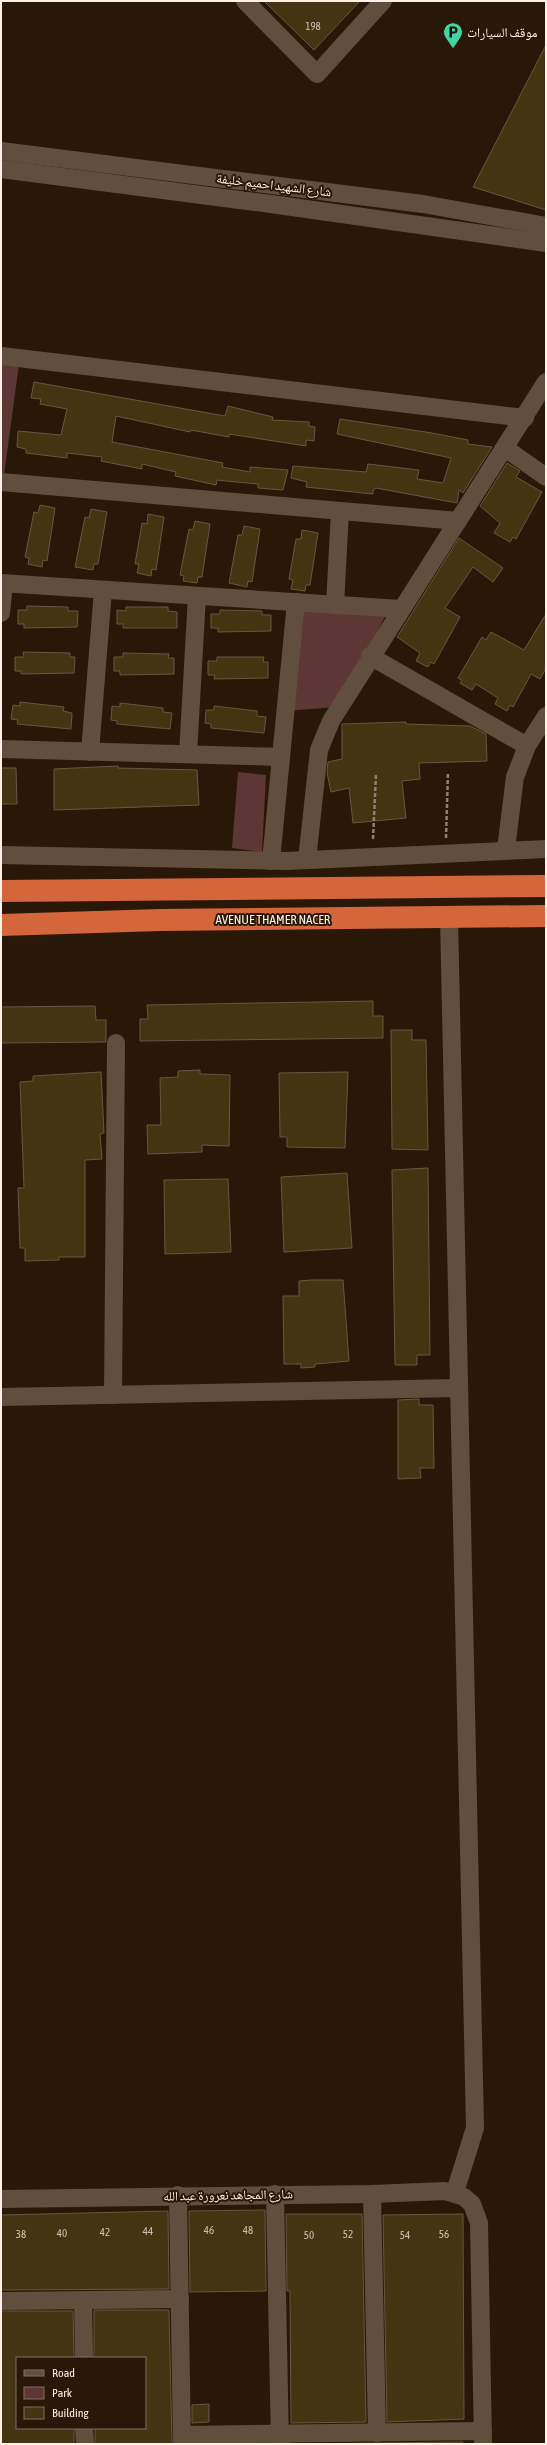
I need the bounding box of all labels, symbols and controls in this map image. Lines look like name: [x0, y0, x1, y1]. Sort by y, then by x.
house number: 198: [305, 20, 321, 32]
parking icon: موقف السيارات: [442, 21, 464, 49]
place label: موقف السيارات: [467, 25, 538, 41]
street label: شارع الشهيد احميم خليفة: [215, 171, 332, 201]
street label: AVENUE THAMER NACER: [216, 912, 331, 927]
street label: شارع المجاهد نعرورة عبد الله: [163, 2186, 293, 2206]
house number: 46: [204, 2224, 214, 2236]
house number: 48: [243, 2224, 253, 2236]
house number: 44: [143, 2225, 153, 2237]
house number: 42: [100, 2226, 110, 2238]
house number: 40: [57, 2227, 67, 2239]
house number: 38: [16, 2228, 26, 2240]
house number: 52: [343, 2228, 353, 2240]
house number: 56: [439, 2228, 449, 2240]
house number: 50: [304, 2229, 314, 2241]
house number: 54: [400, 2229, 410, 2241]
legend: [16, 2357, 146, 2429]
text: Road: [52, 2366, 75, 2380]
text: Park: [52, 2386, 73, 2400]
text: Building: [52, 2406, 90, 2420]

